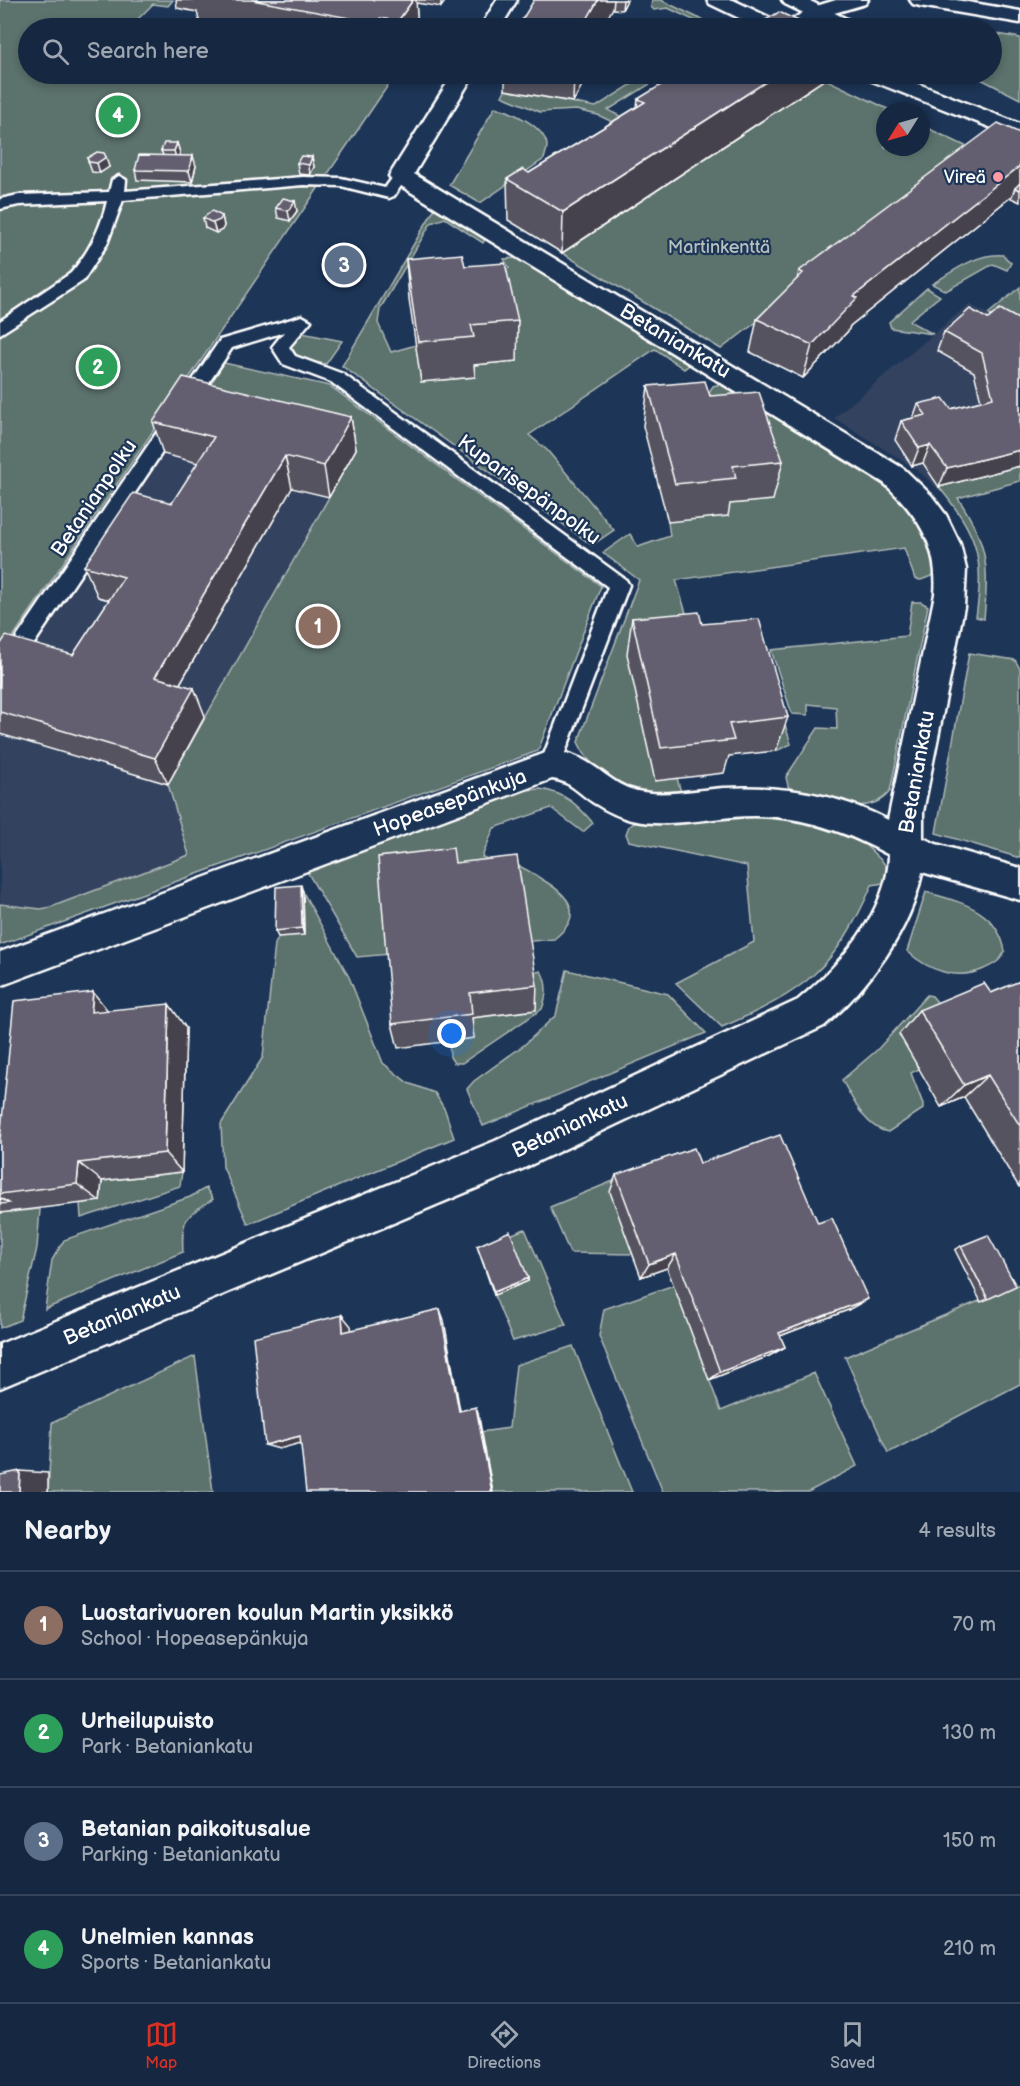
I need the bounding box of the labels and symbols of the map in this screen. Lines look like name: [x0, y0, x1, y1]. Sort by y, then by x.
pin: 4: [98, 92, 138, 138]
north arrow: [876, 102, 930, 156]
place label: Vireä: [944, 167, 986, 188]
marker: Vireä: [991, 170, 1005, 184]
park label: Martinkenttä: [668, 237, 770, 258]
pin: 3: [324, 242, 364, 288]
street label: Betaniankatu: [615, 298, 735, 384]
pin: 2: [78, 344, 118, 389]
street label: Kuparisepänpolku: [453, 430, 605, 550]
street label: Betanianpolku: [46, 435, 142, 561]
pin: 1: [298, 604, 338, 648]
street label: Betaniankatu: [894, 708, 940, 836]
street label: Hopeasepänkuja: [370, 764, 530, 842]
your location: [437, 1019, 466, 1048]
street label: Betaniankatu: [508, 1088, 632, 1164]
street label: Betaniankatu: [60, 1279, 184, 1351]

